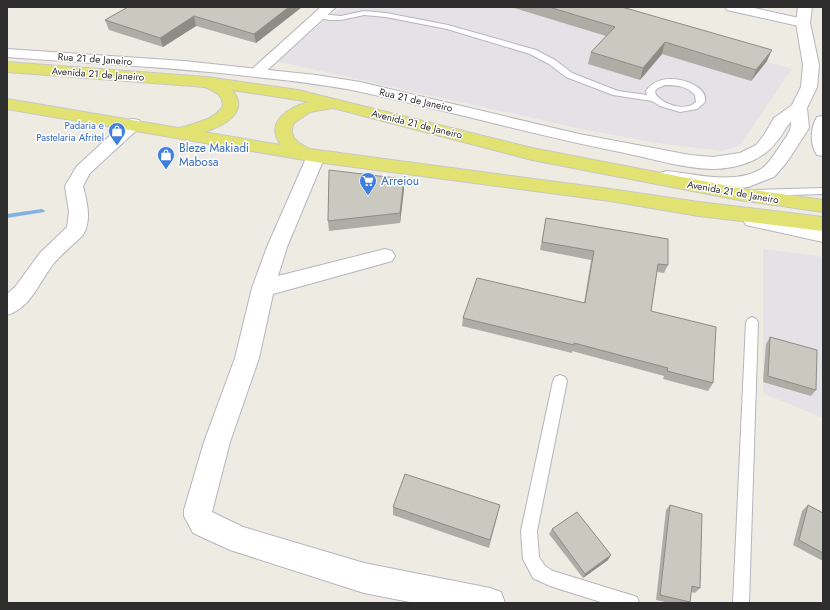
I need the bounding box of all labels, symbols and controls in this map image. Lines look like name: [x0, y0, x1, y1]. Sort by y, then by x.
street label: Rua 21 de Janeiro: [57, 49, 133, 69]
street label: Avenida 21 de Janeiro: [51, 63, 145, 85]
street label: Rua 21 de Janeiro: [378, 84, 455, 116]
street label: Avenida 21 de Janeiro: [370, 105, 464, 143]
place label: Padaria e Pastelaria Afritel: [36, 118, 104, 145]
shop icon: Padaria e Pastelaria Afritel: [107, 121, 127, 146]
place label: Bleze Makiadi Mabosa: [179, 139, 249, 171]
shop icon: Bleze Makiadi Mabosa: [156, 145, 176, 170]
supermarket icon: Arreiou: [358, 171, 378, 196]
place label: Arreiou: [381, 172, 419, 190]
street label: Avenida 21 de Janeiro: [686, 177, 781, 208]

